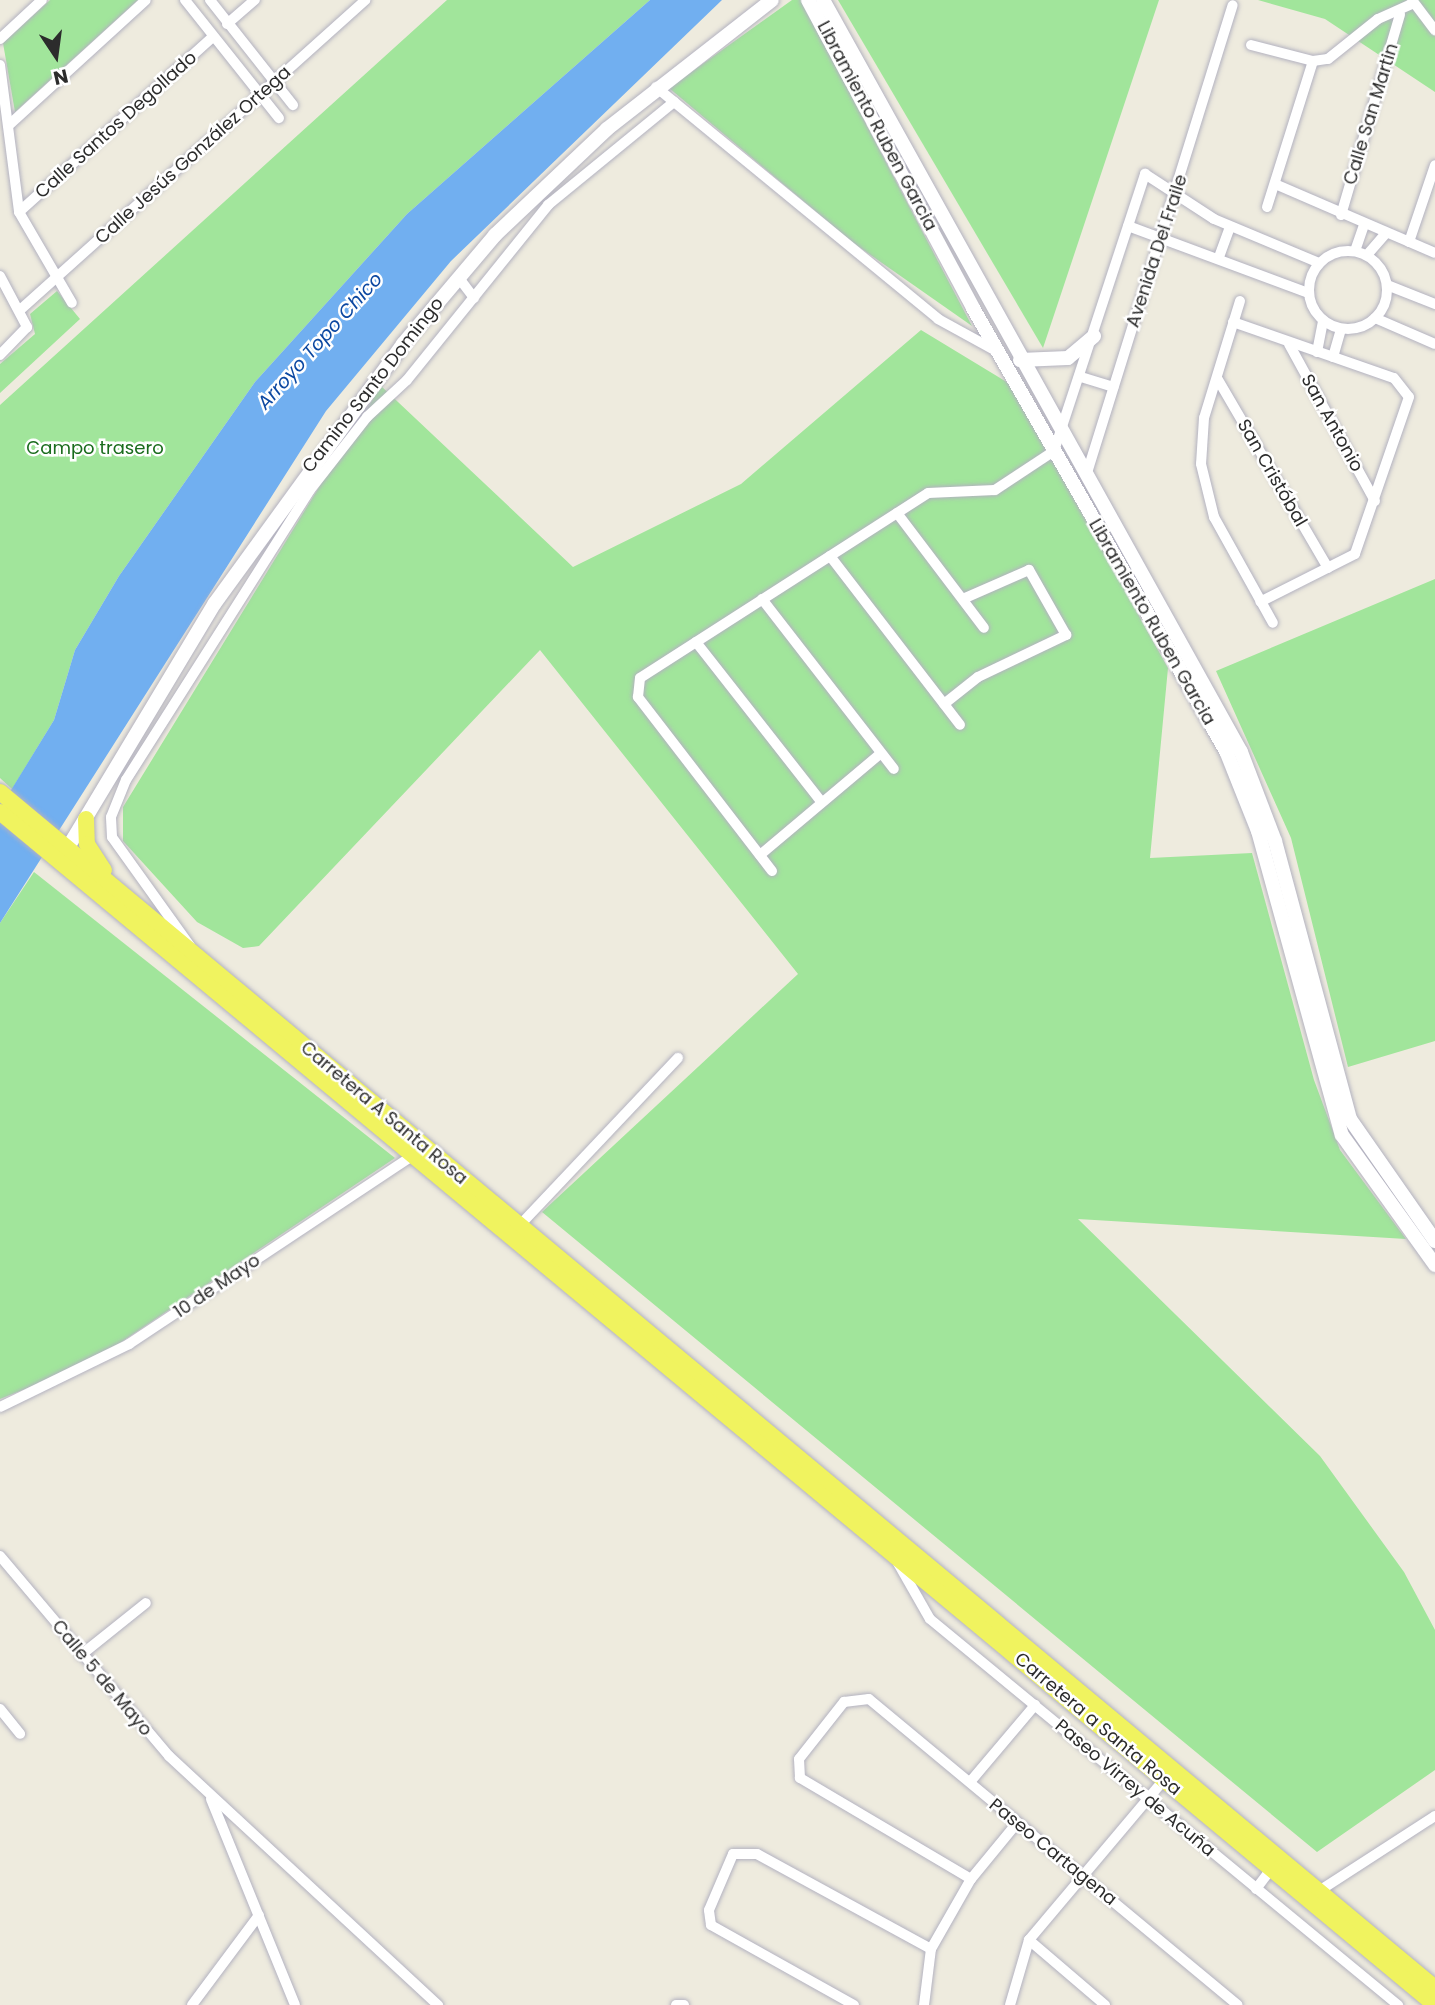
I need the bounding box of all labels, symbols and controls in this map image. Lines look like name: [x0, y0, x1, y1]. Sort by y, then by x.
street label: Libramiento Ruben Garcia: [812, 17, 942, 235]
north arrow: [21, 21, 91, 91]
street label: Calle San Martin: [1339, 41, 1403, 187]
street label: Calle Santos Degollado: [31, 47, 201, 203]
street label: Calle Jesús González Ortega: [91, 61, 295, 249]
text: N: [51, 62, 71, 92]
street label: Avenida Del Fraile: [1122, 172, 1192, 330]
water label: Arroyo Topo Chico: [253, 268, 387, 414]
street label: Camino Santo Domingo: [298, 293, 448, 477]
street label: San Antonio: [1296, 370, 1368, 476]
street label: San Cristóbal: [1233, 415, 1311, 531]
park label: Campo trasero: [26, 437, 164, 459]
street label: Libramiento Ruben Garcia: [1084, 515, 1220, 729]
street label: Carretera A Santa Rosa: [296, 1037, 472, 1189]
street label: 10 de Mayo: [170, 1249, 264, 1323]
street label: Calle 5 de Mayo: [47, 1616, 157, 1740]
street label: Carretera a Santa Rosa: [1010, 1648, 1186, 1800]
street label: Paseo Virrey de Acuña: [1051, 1715, 1219, 1861]
street label: Paseo Cartagena: [985, 1794, 1121, 1910]

